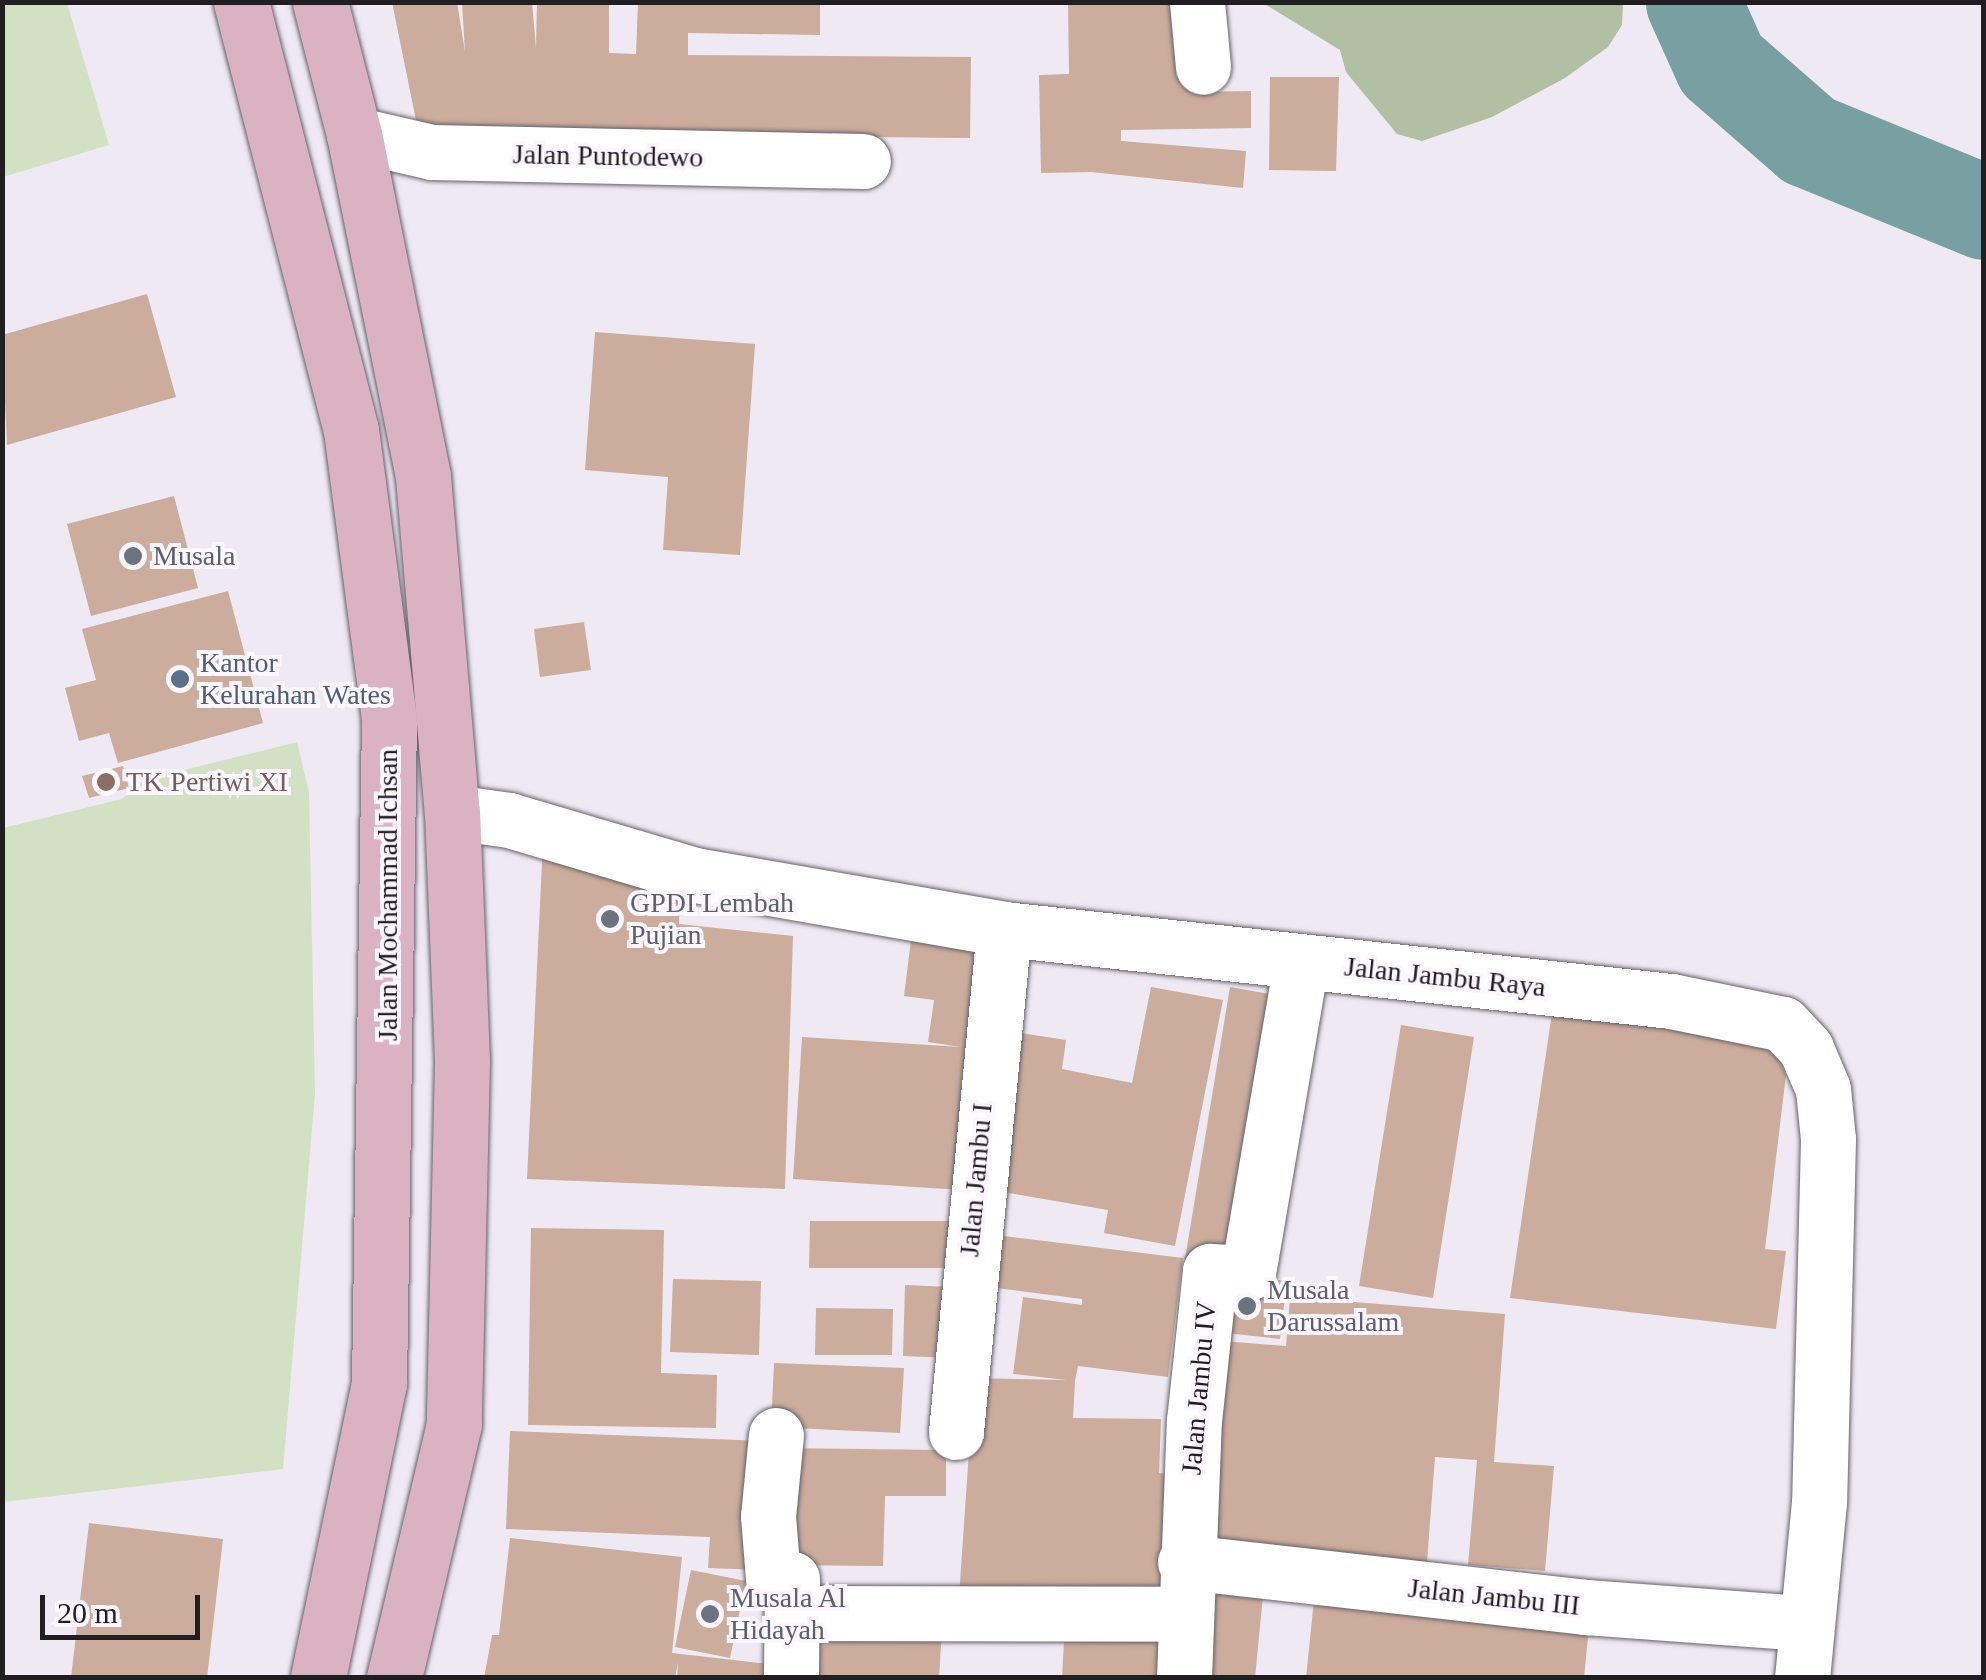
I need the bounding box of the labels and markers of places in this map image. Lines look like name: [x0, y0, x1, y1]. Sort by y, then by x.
place label: Musala: [153, 539, 235, 573]
marker: Musala: [122, 545, 144, 567]
place label: Kantor Kelurahan Wates: [200, 646, 391, 712]
marker: Kantor Kelurahan Wates: [169, 668, 191, 690]
place label: TK Pertiwi XI: [126, 765, 288, 799]
marker: TK Pertiwi XI: [95, 771, 117, 793]
place label: GPDI Lembah Pujian: [630, 886, 794, 952]
marker: GPDI Lembah Pujian: [599, 908, 621, 930]
place label: Musala Darussalam: [1267, 1273, 1399, 1339]
marker: Musala Darussalam: [1236, 1295, 1258, 1317]
place label: Musala Al Hidayah: [730, 1581, 847, 1647]
marker: Musala Al Hidayah: [699, 1603, 721, 1625]

